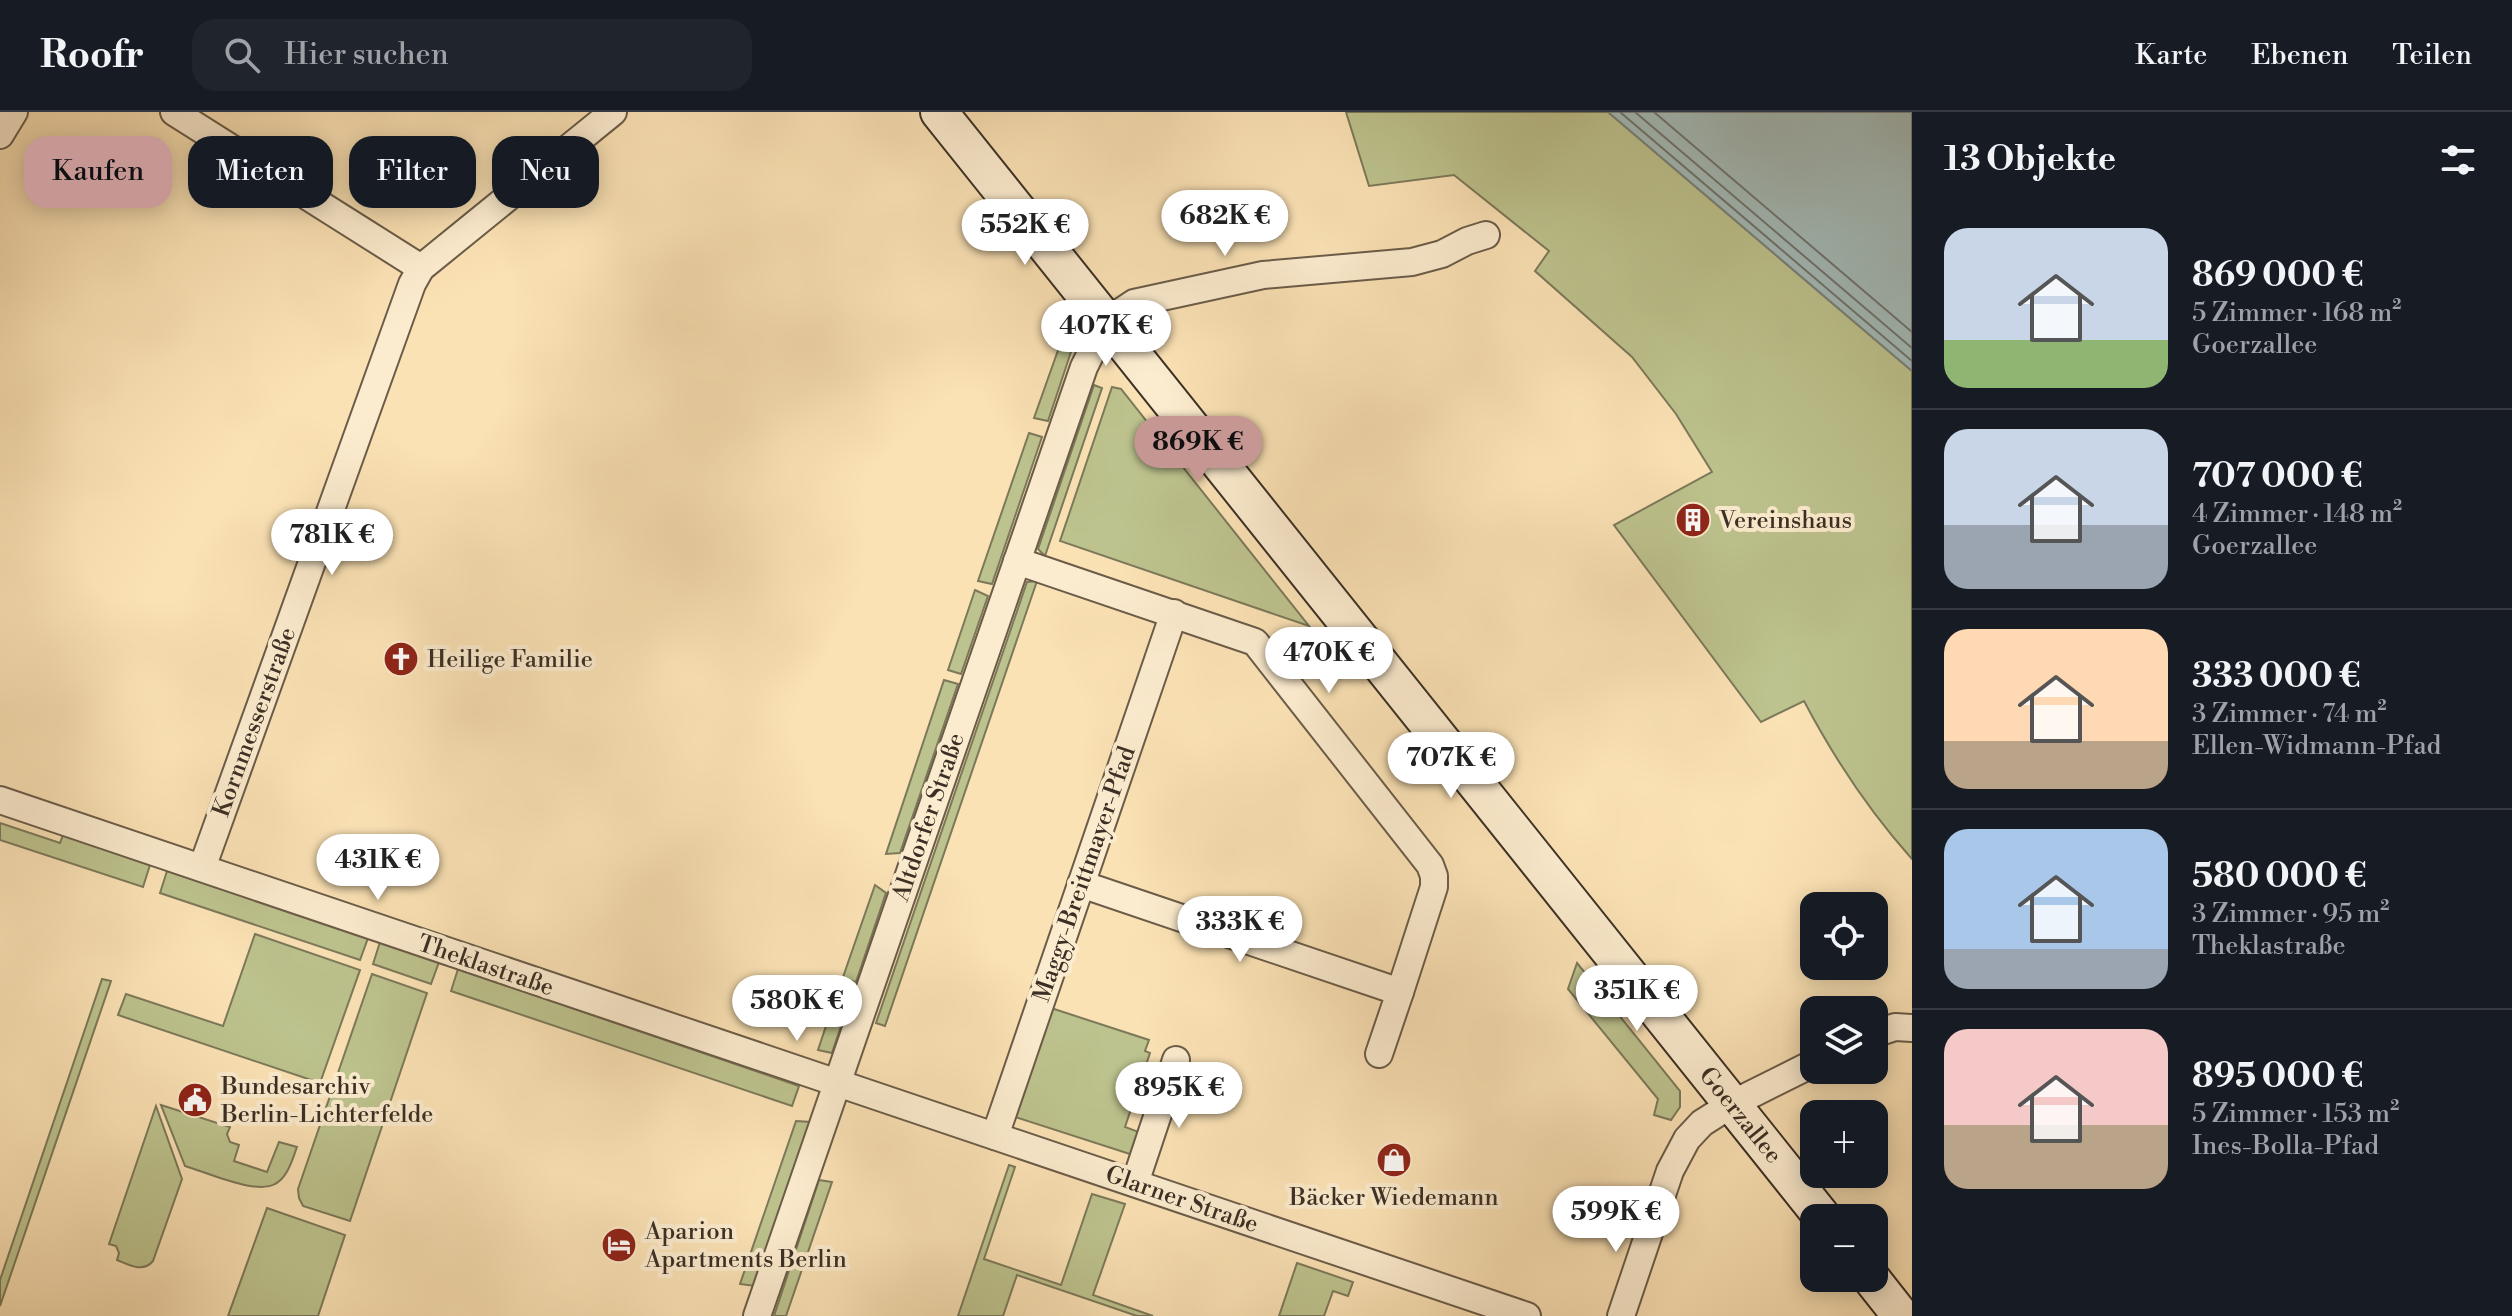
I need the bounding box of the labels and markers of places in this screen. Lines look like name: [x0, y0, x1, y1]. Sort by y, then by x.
pin: 682K €: [1160, 190, 1290, 258]
pin: 552K €: [960, 199, 1090, 267]
pin: 407K €: [1041, 300, 1171, 368]
pin: 869K €: [1133, 416, 1263, 484]
building icon: Vereinshaus: [1674, 501, 1712, 539]
place label: Vereinshaus: [1718, 506, 1852, 536]
pin: 781K €: [267, 509, 397, 577]
pin: 470K €: [1264, 627, 1394, 695]
church icon: Heilige Familie: [382, 640, 420, 678]
place label: Heilige Familie: [427, 645, 593, 675]
pin: 707K €: [1386, 732, 1516, 800]
pin: 431K €: [313, 834, 443, 902]
pin: 333K €: [1175, 896, 1305, 964]
pin: 351K €: [1572, 965, 1702, 1033]
pin: 580K €: [732, 975, 862, 1043]
pin: 895K €: [1114, 1062, 1244, 1130]
place label: Bundesarchiv Berlin-Lichterfelde: [220, 1072, 433, 1130]
public building icon: Bundesarchiv Berlin-Lichterfelde: [176, 1081, 214, 1119]
shop icon: Bäcker Wiedemann: [1375, 1141, 1413, 1179]
place label: Bäcker Wiedemann: [1288, 1183, 1499, 1213]
pin: 599K €: [1551, 1186, 1681, 1254]
place label: Aparion Apartments Berlin: [644, 1217, 847, 1275]
hotel icon: Aparion Apartments Berlin: [600, 1226, 638, 1264]

